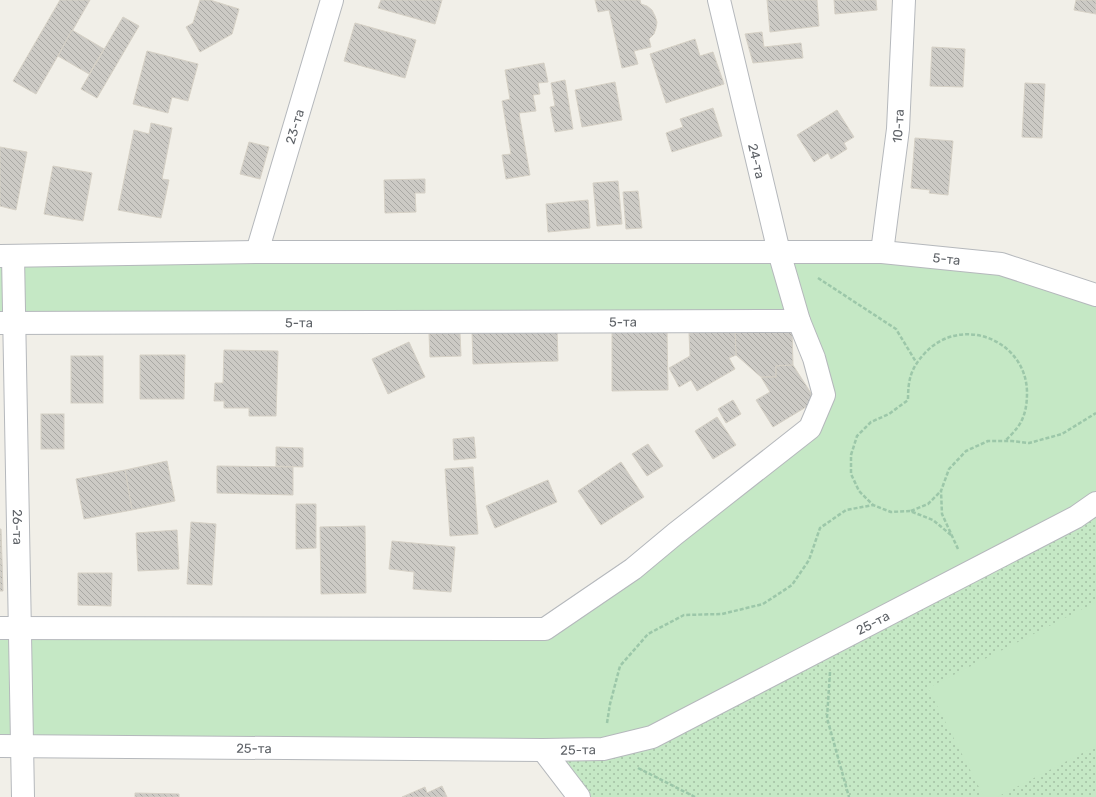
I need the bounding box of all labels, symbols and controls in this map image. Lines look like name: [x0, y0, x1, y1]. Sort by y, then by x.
street label: 23-та: [283, 107, 307, 146]
street label: 10-та: [889, 109, 907, 144]
street label: 24-та: [745, 142, 768, 180]
street label: 5-та: [932, 250, 961, 268]
street label: 5-та: [609, 314, 637, 329]
street label: 5-та: [285, 315, 313, 330]
street label: 26-та: [10, 509, 25, 545]
street label: 25-та: [854, 608, 892, 638]
street label: 25-та: [236, 741, 272, 756]
street label: 25-та: [560, 742, 596, 758]

